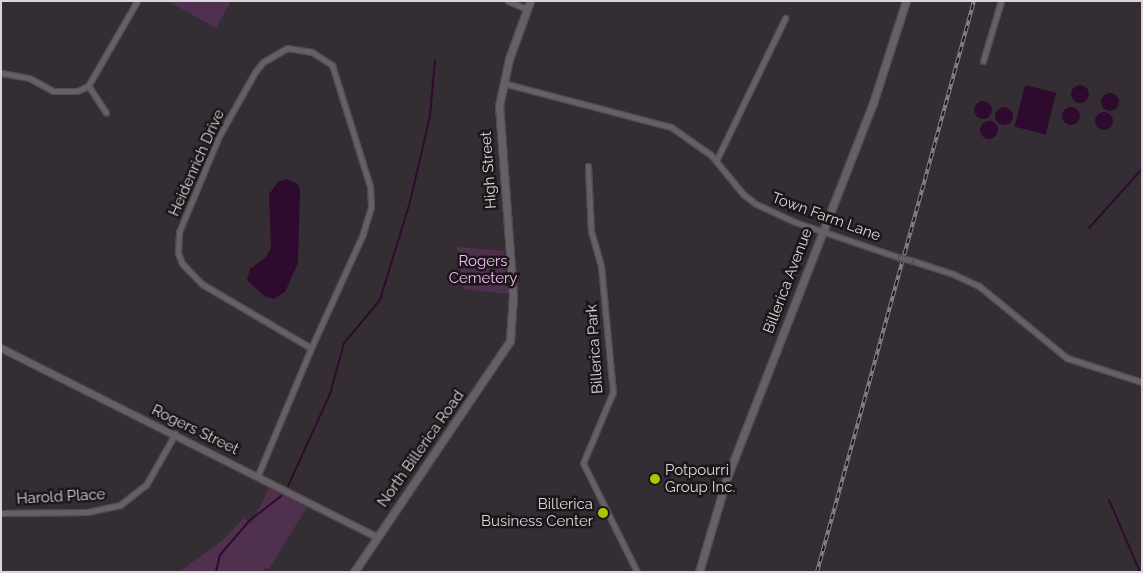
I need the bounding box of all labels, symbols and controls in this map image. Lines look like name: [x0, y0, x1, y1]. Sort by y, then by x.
street label: Heidenrich Drive: [165, 107, 229, 219]
street label: High Street: [477, 131, 501, 209]
street label: Town Farm Lane: [769, 189, 883, 245]
street label: Billerica Avenue: [760, 226, 816, 336]
park label: Rogers Cemetery: [449, 252, 517, 287]
street label: Billerica Park: [583, 304, 607, 394]
street label: North Billerica Road: [374, 387, 468, 511]
street label: Rogers Street: [149, 401, 241, 459]
place label: Potpourri Group Inc.: [665, 461, 735, 496]
marker: Potpourri Group Inc.: [649, 473, 661, 485]
street label: Harold Place: [16, 486, 106, 508]
place label: Billerica Business Center: [481, 495, 593, 530]
marker: Billerica Business Center: [597, 507, 609, 519]

